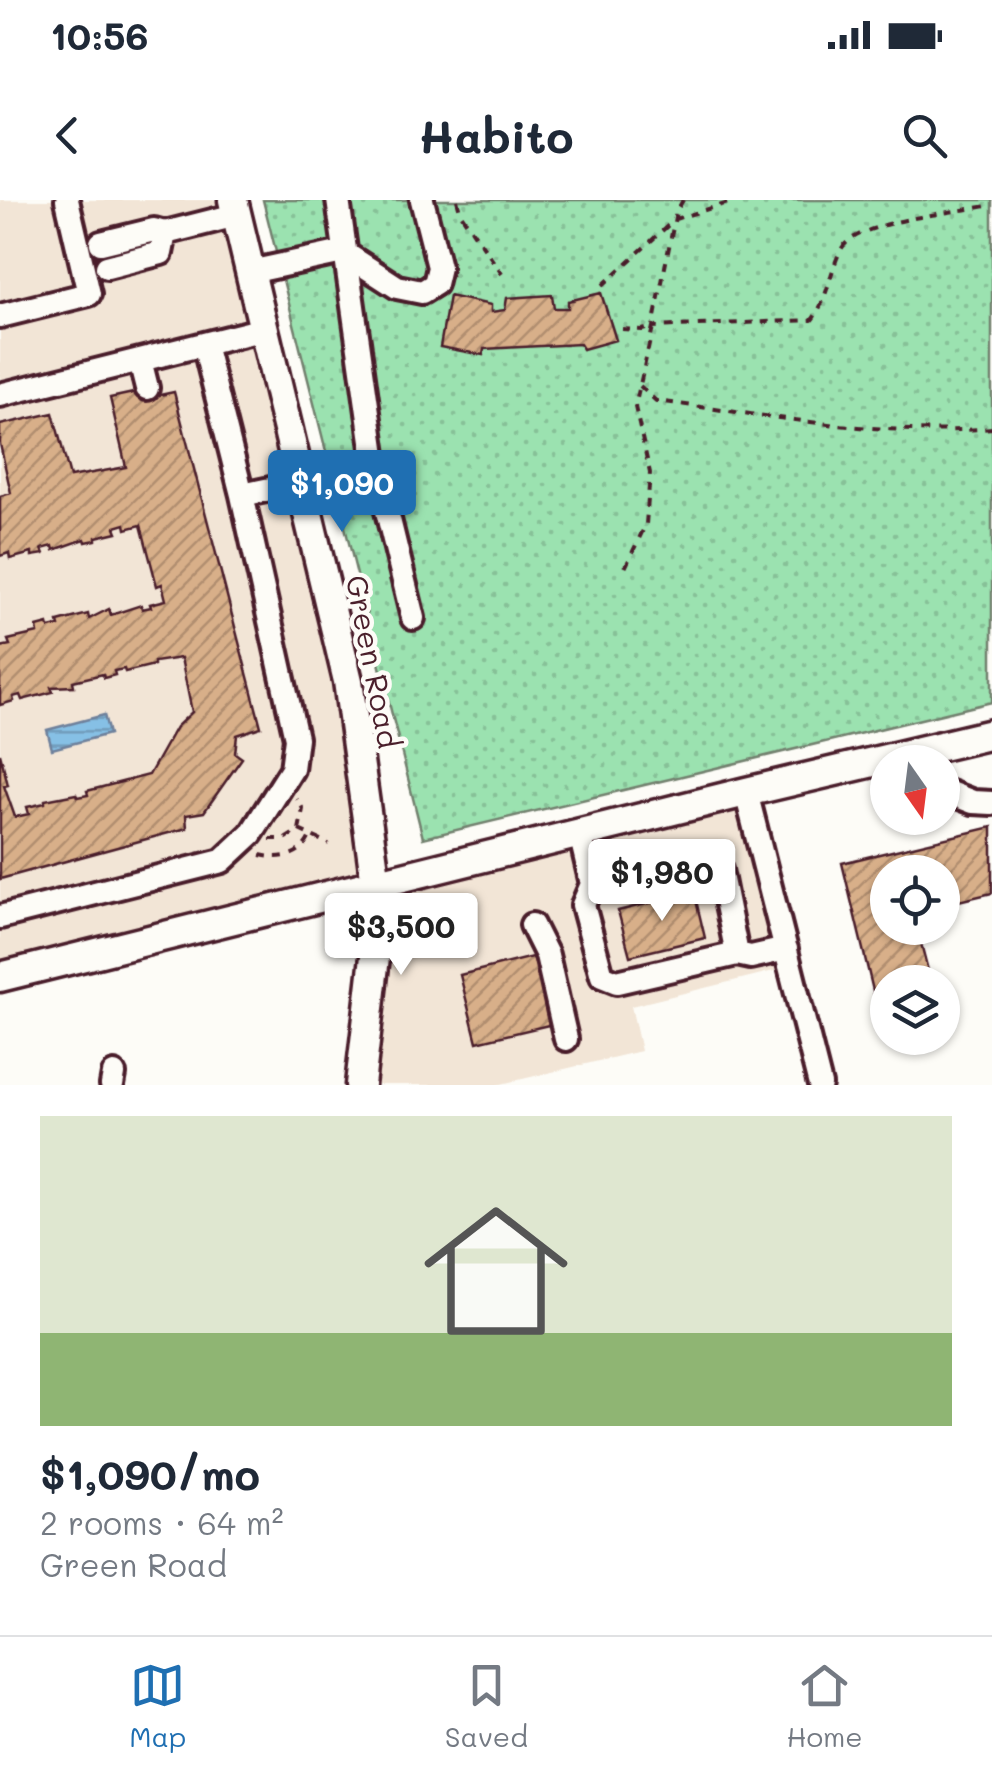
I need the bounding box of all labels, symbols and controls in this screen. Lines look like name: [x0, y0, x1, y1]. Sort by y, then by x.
text: 10:56: [50, 10, 149, 60]
text: Habito: [419, 106, 573, 164]
icon: back: [40, 108, 95, 163]
icon: search: [897, 108, 952, 163]
pin: $1,090: [261, 450, 423, 535]
text: $1,090: [290, 461, 394, 503]
street label: Green Road: [338, 572, 410, 752]
north arrow: [870, 745, 960, 835]
map controls: [870, 745, 960, 1055]
pin: $1,980: [581, 839, 743, 924]
text: $1,980: [610, 850, 714, 892]
button: locate: [870, 855, 960, 945]
pin: $3,500: [320, 893, 482, 978]
text: $3,500: [347, 904, 455, 946]
button: layers: [870, 965, 960, 1055]
icon: home: [406, 1181, 586, 1361]
text: $1,090/mo: [40, 1446, 260, 1501]
text: 2 rooms · 64 m²: [40, 1501, 284, 1543]
text: Green Road: [40, 1543, 227, 1585]
tab: Map: [129, 1658, 186, 1754]
tab: Saved: [445, 1658, 528, 1754]
tab: Home: [786, 1658, 863, 1754]

